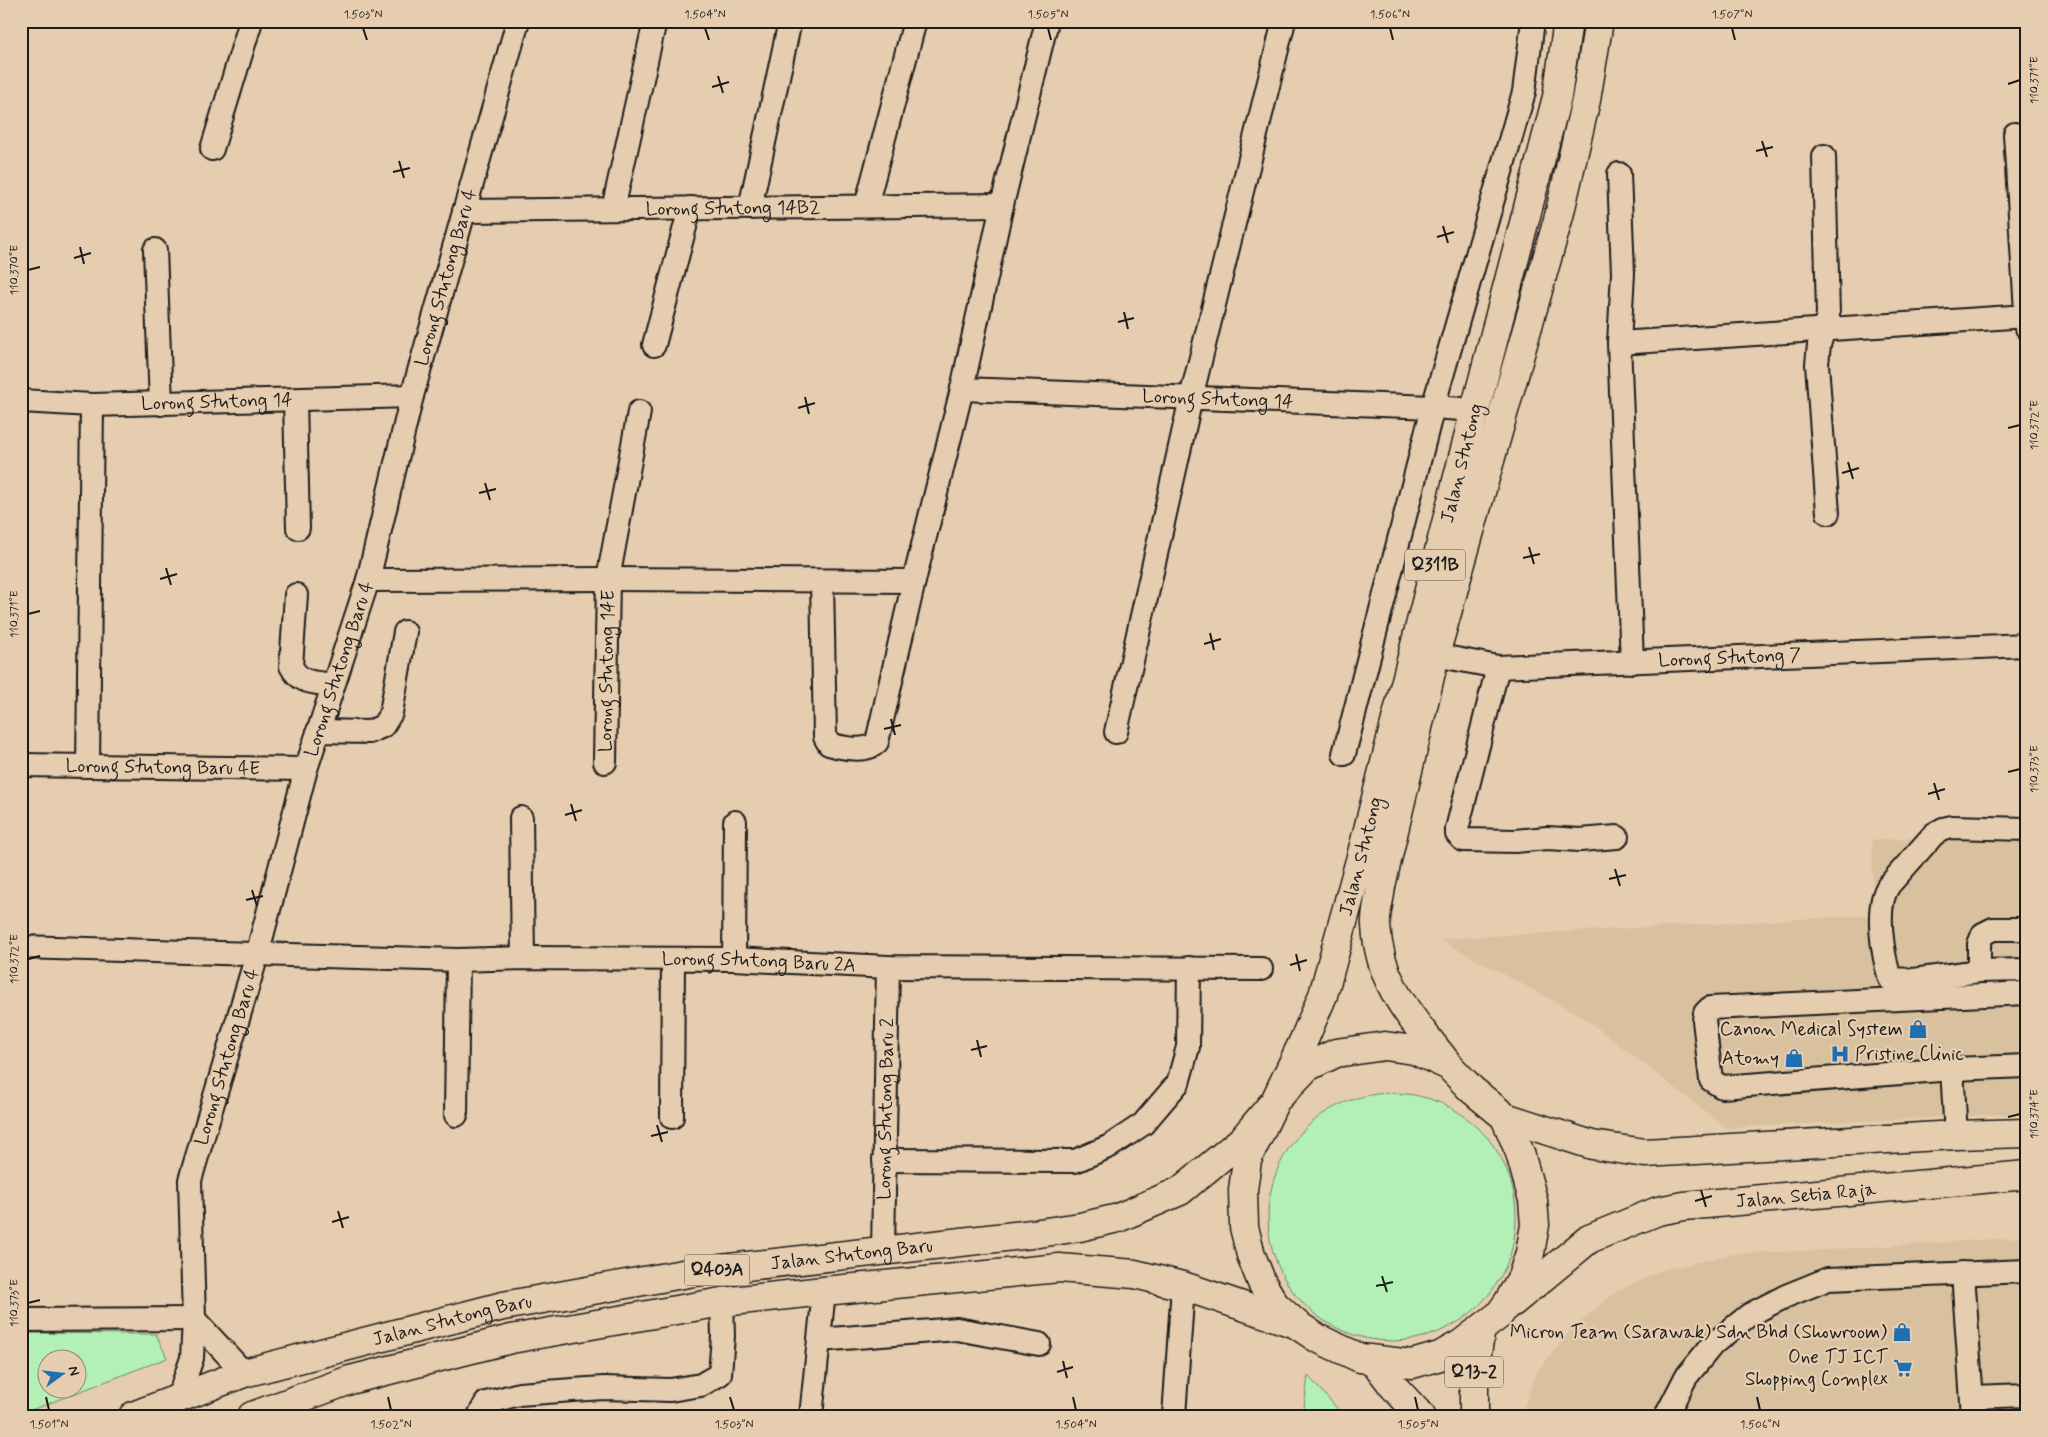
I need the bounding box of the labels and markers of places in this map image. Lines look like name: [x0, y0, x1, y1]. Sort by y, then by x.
place label: Canon Medical System: [1720, 1017, 1903, 1042]
shop icon: Canon Medical System: [1907, 1018, 1929, 1040]
place label: Pristine Clinic: [1855, 1042, 1964, 1067]
hospital icon: Pristine Clinic: [1829, 1043, 1851, 1065]
place label: Atomy: [1722, 1046, 1779, 1071]
shop icon: Atomy: [1783, 1047, 1805, 1069]
place label: Micron Team (Sarawak) Sdn Bhd (Showroom): [1510, 1320, 1887, 1345]
shop icon: Micron Team (Sarawak) Sdn Bhd (Showroom): [1891, 1321, 1913, 1343]
place label: One TJ ICT Shopping Complex: [1745, 1345, 1889, 1393]
supermarket icon: One TJ ICT Shopping Complex: [1892, 1357, 1914, 1379]

